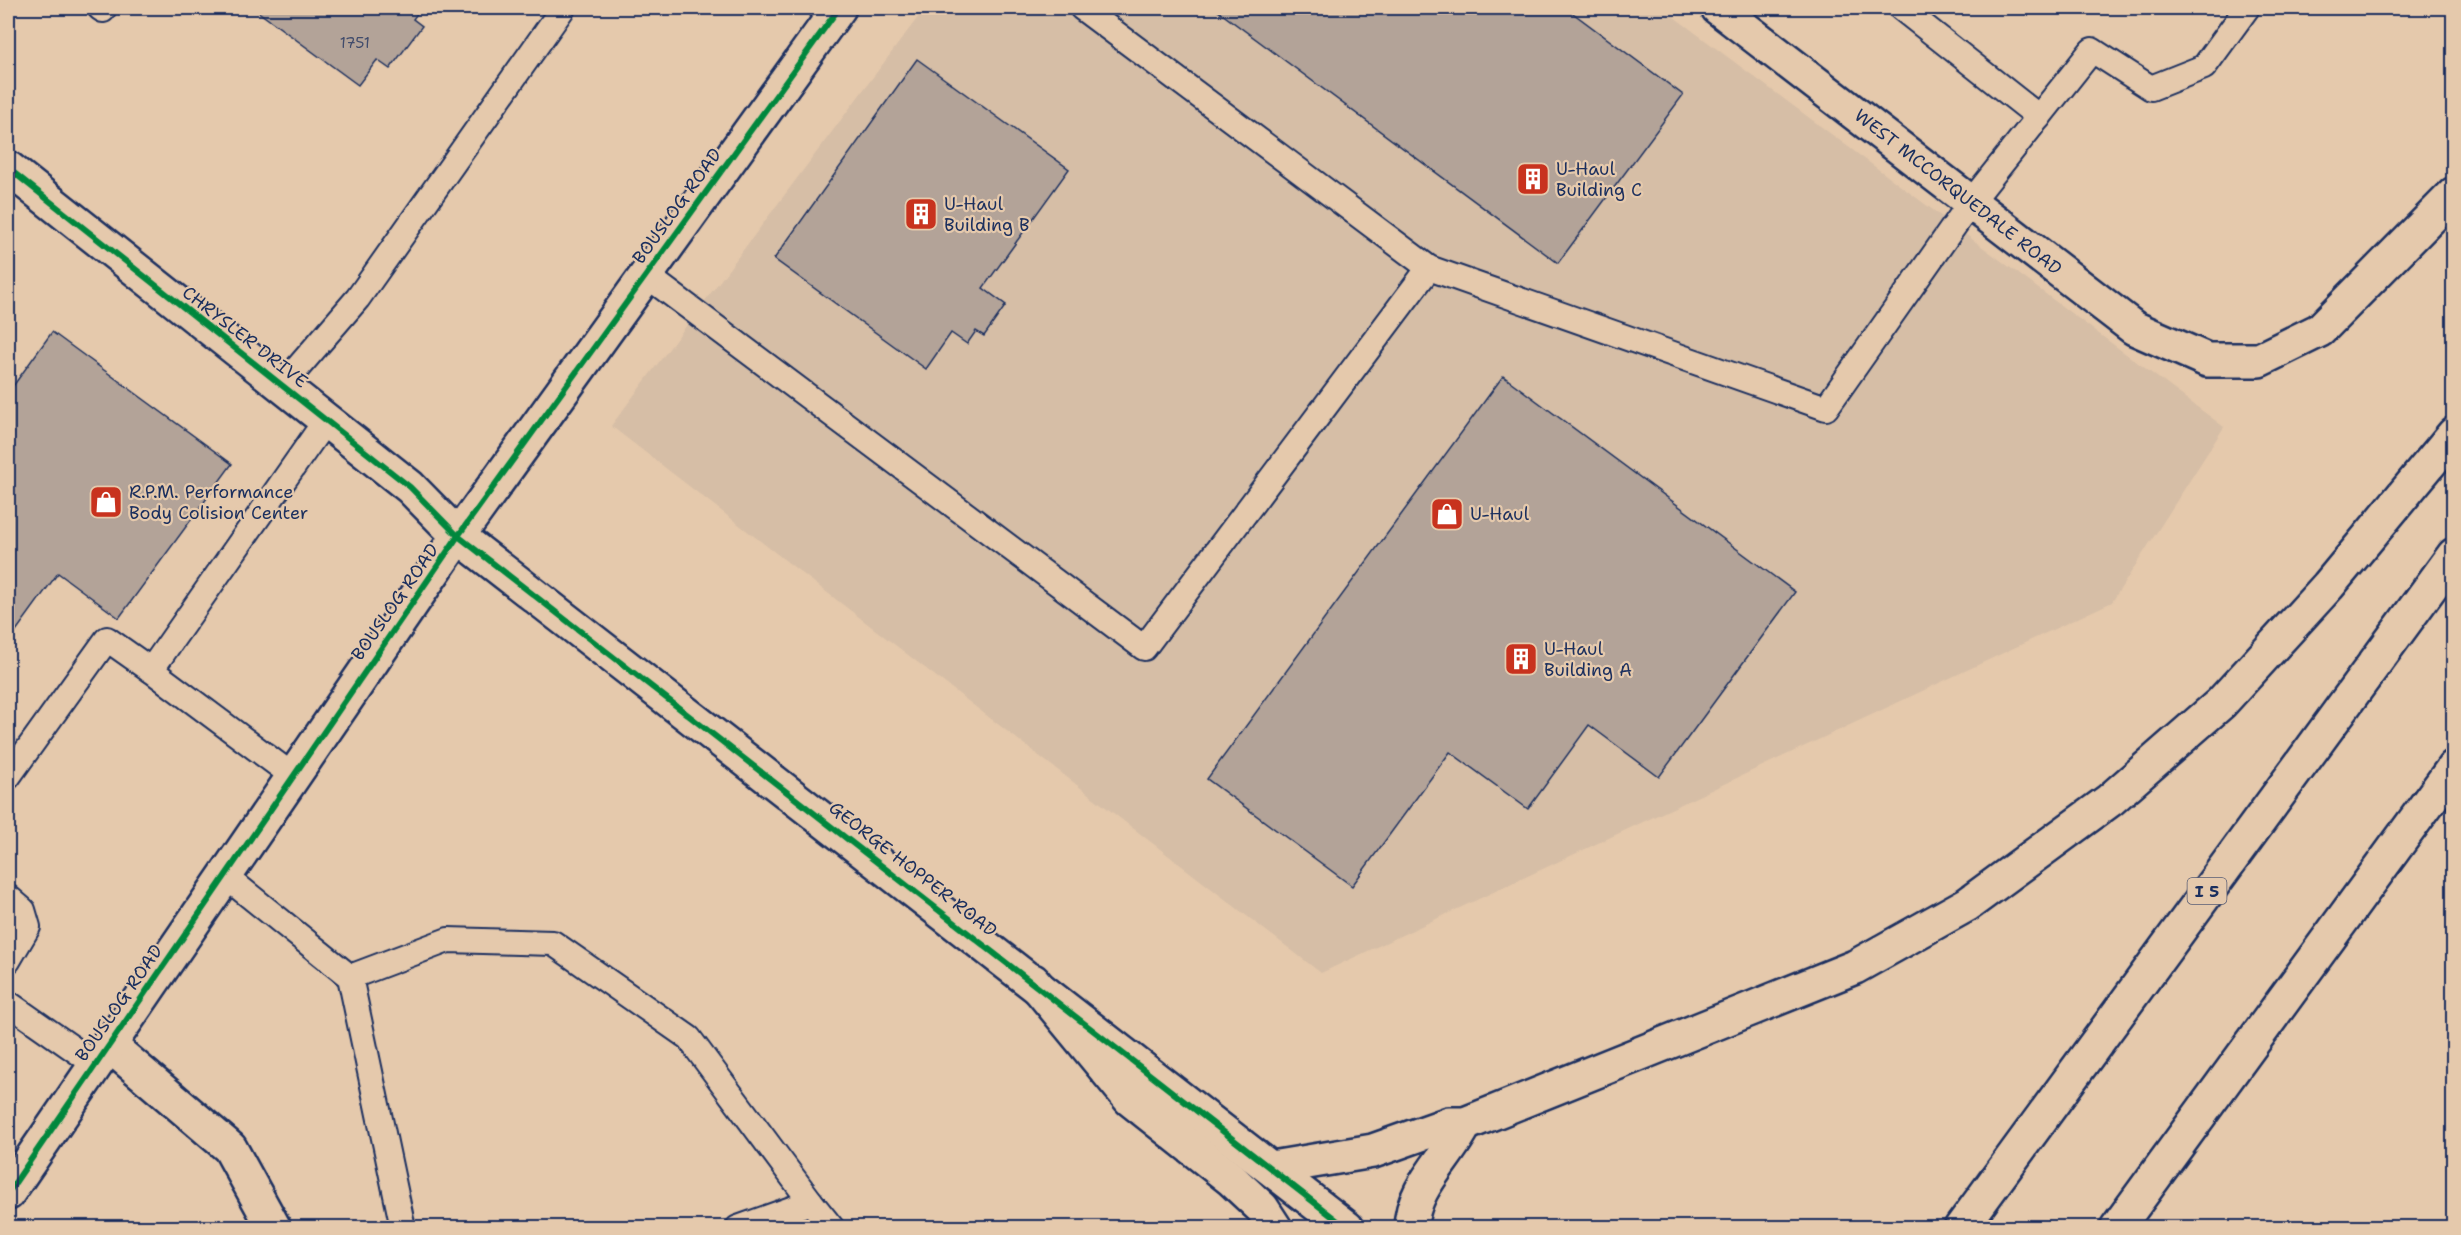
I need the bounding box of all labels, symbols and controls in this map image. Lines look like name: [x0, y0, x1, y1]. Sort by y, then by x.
house number: 1751: [340, 33, 370, 53]
street label: WEST MCCORQUEDALE ROAD: [1849, 103, 2067, 281]
street label: BOUSLOG ROAD: [627, 143, 727, 269]
place label: U-Haul Building C: [1556, 157, 1642, 202]
building icon: U-Haul Building C: [1515, 161, 1551, 197]
place label: U-Haul Building B: [944, 192, 1030, 237]
building icon: U-Haul Building B: [903, 196, 939, 232]
street label: CHRYSLER DRIVE: [177, 280, 313, 394]
place label: R.P.M. Performance Body Colision Center: [129, 480, 308, 525]
shop icon: R.P.M. Performance Body Colision Center: [88, 484, 124, 520]
shop icon: U-Haul: [1429, 496, 1465, 532]
place label: U-Haul: [1470, 502, 1530, 526]
street label: BOUSLOG ROAD: [346, 539, 444, 665]
place label: U-Haul Building A: [1544, 637, 1632, 682]
building icon: U-Haul Building A: [1503, 641, 1539, 677]
street label: GEORGE HOPPER ROAD: [824, 796, 1002, 942]
road number: I 5: [2188, 878, 2226, 904]
street label: BOUSLOG ROAD: [70, 940, 168, 1066]

